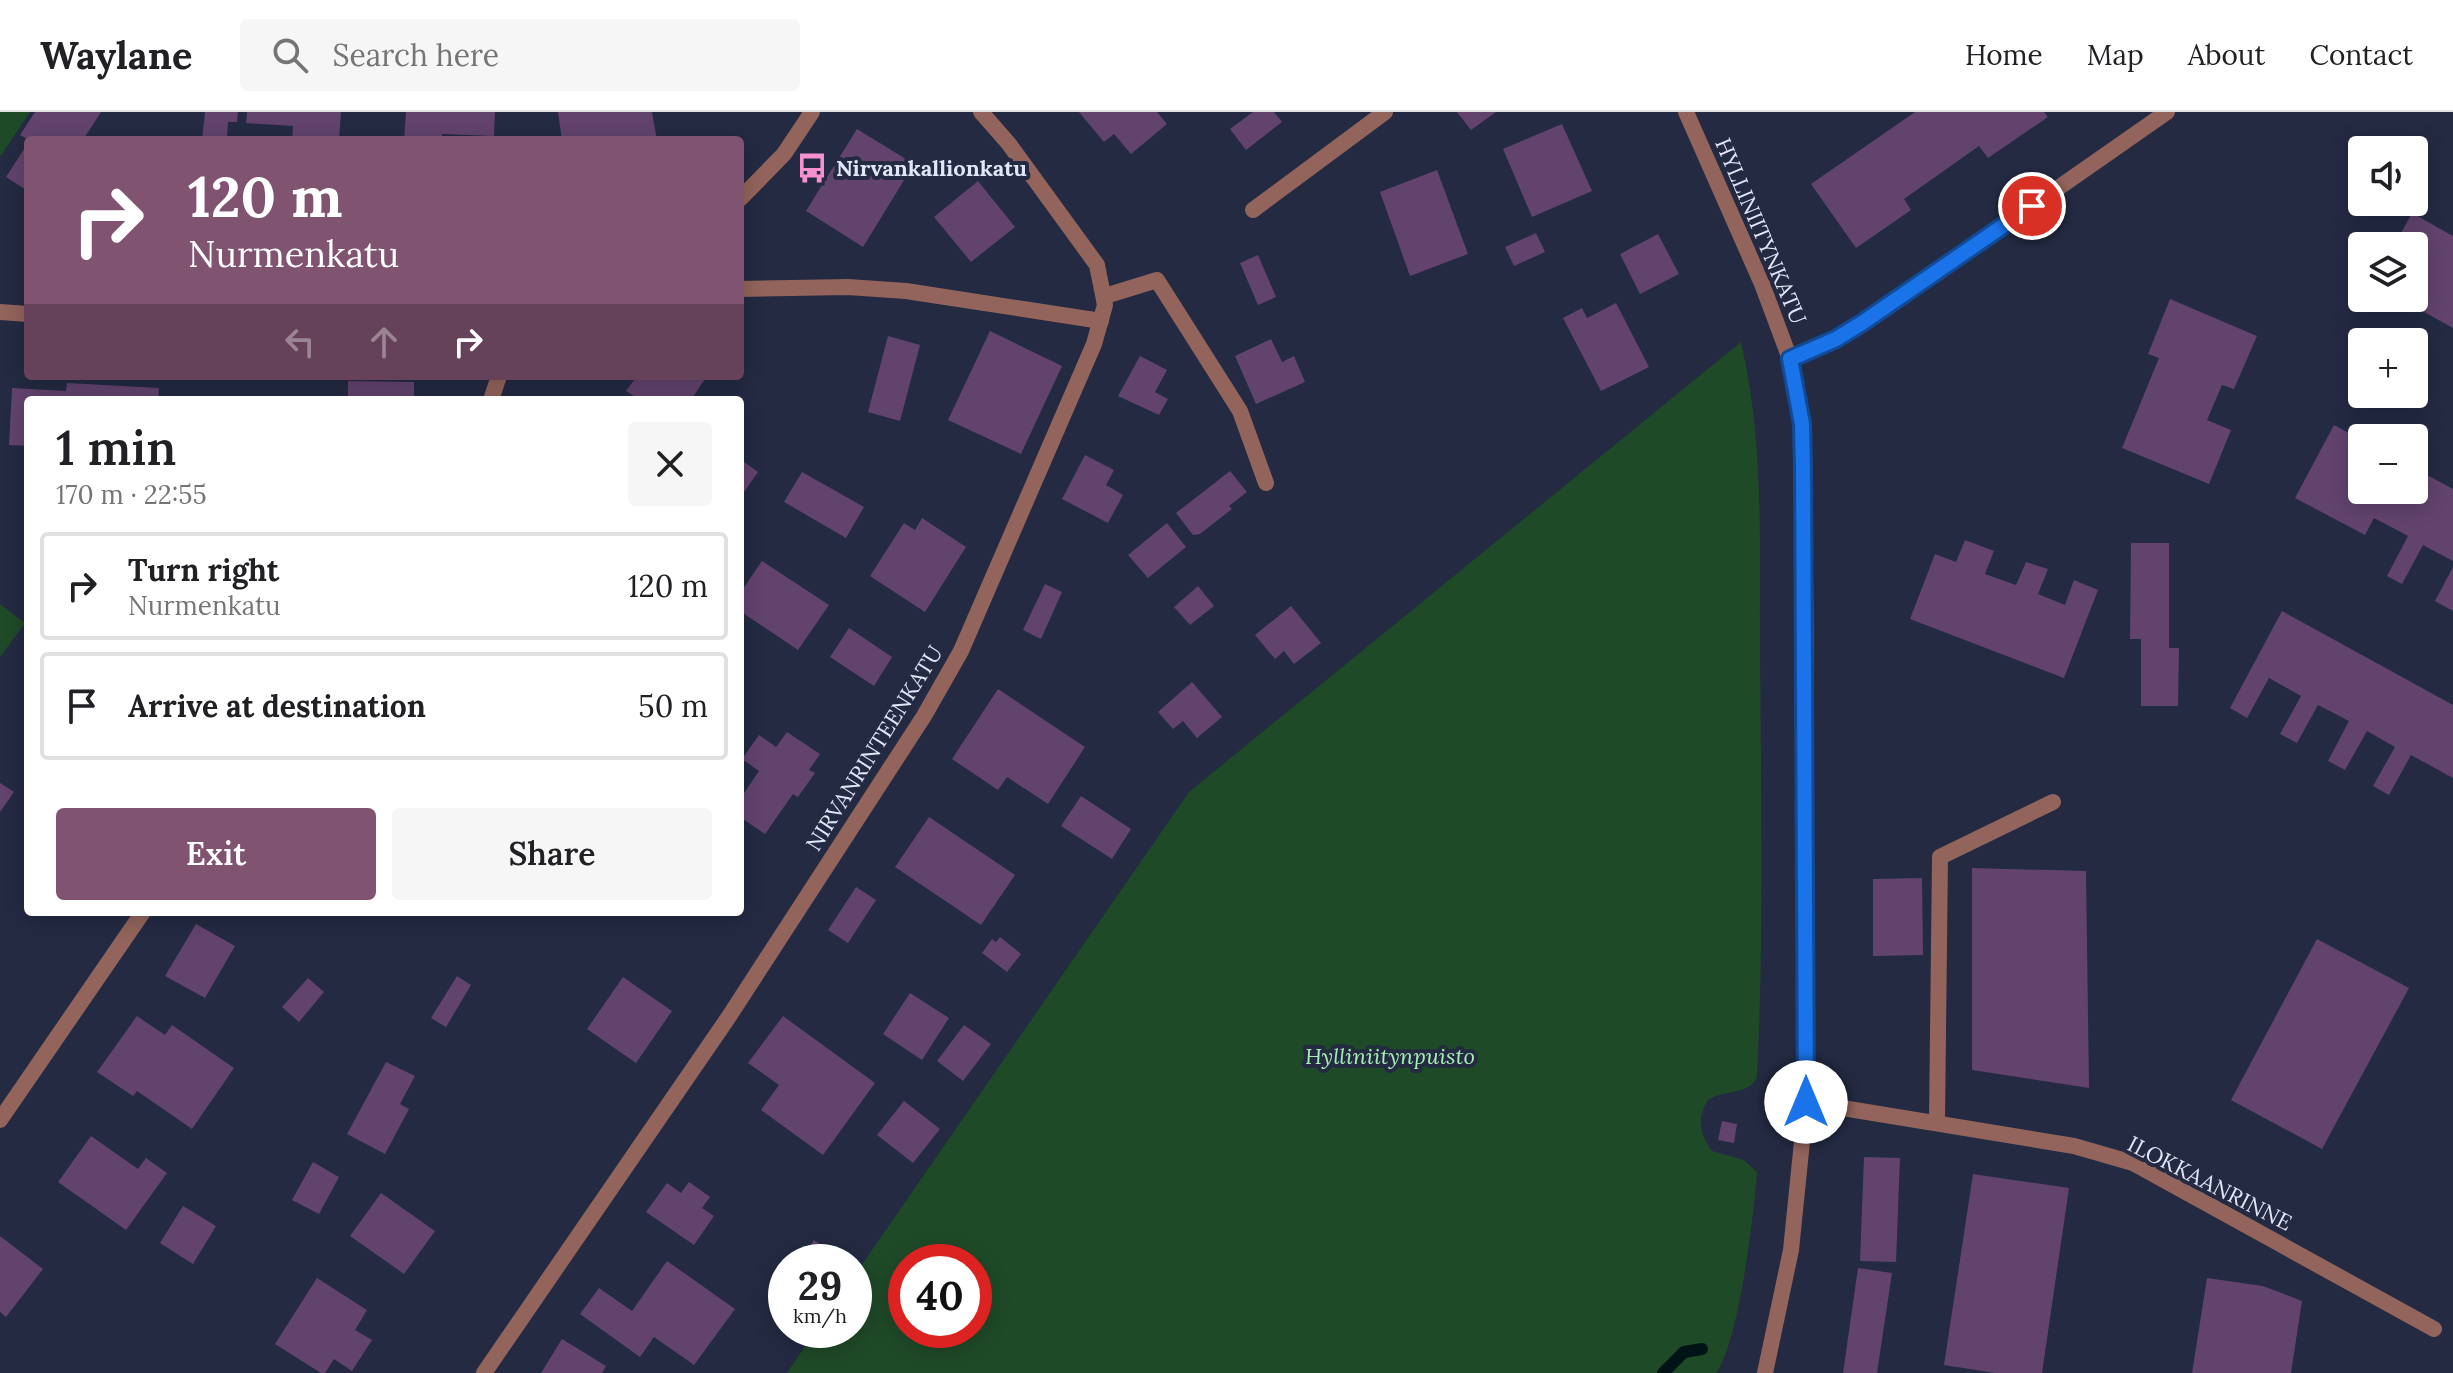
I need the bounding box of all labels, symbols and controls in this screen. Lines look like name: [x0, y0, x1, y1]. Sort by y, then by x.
search box: [240, 19, 800, 91]
text: Waylane: [40, 31, 192, 79]
icon: search: [268, 33, 312, 77]
text: Search here: [332, 36, 499, 74]
text: Home: [1965, 37, 2043, 73]
text: Map: [2087, 37, 2144, 73]
text: About: [2188, 37, 2265, 73]
text: Contact: [2309, 37, 2413, 73]
street label: HYLLINIITYNKATU: [1709, 134, 1813, 328]
map controls: [2348, 136, 2428, 504]
button: sound: [2348, 136, 2428, 216]
bus stop icon: Nirvankallionkatu: [795, 151, 829, 185]
place label: Nirvankallionkatu: [836, 154, 1027, 182]
text: 120 m: [188, 161, 342, 232]
icon: right: [56, 168, 160, 272]
pin: [1998, 172, 2066, 240]
icon: arrive: [2010, 184, 2054, 228]
text: Nurmenkatu: [188, 231, 399, 277]
button: layers: [2348, 232, 2428, 312]
icon: left: [278, 320, 322, 364]
icon: ahead: [362, 320, 406, 364]
icon: right: [446, 320, 490, 364]
button: +: [2348, 328, 2428, 408]
text: 1 min: [56, 417, 176, 478]
button: close: [628, 422, 712, 506]
button: −: [2348, 424, 2428, 504]
text: 170 m · 22:55: [56, 478, 207, 511]
text: Turn right: [128, 551, 279, 589]
icon: right: [60, 564, 104, 608]
text: 120 m: [628, 567, 708, 605]
text: Nurmenkatu: [128, 589, 281, 622]
street label: NIRVANRINTEENKATU: [799, 640, 949, 856]
icon: arrive: [60, 684, 104, 728]
text: Arrive at destination: [128, 687, 426, 725]
text: 50 m: [638, 687, 708, 725]
button: Exit: [56, 808, 376, 900]
button: Share: [392, 808, 712, 900]
park label: Hylliniitynpuisto: [1305, 1042, 1475, 1070]
position arrow: [1764, 1060, 1848, 1144]
street label: ILOKKAANRINNE: [2123, 1130, 2297, 1236]
speed limit sign: 40: [888, 1244, 992, 1348]
text: 29: [798, 1260, 842, 1311]
text: km/h: [793, 1303, 847, 1328]

